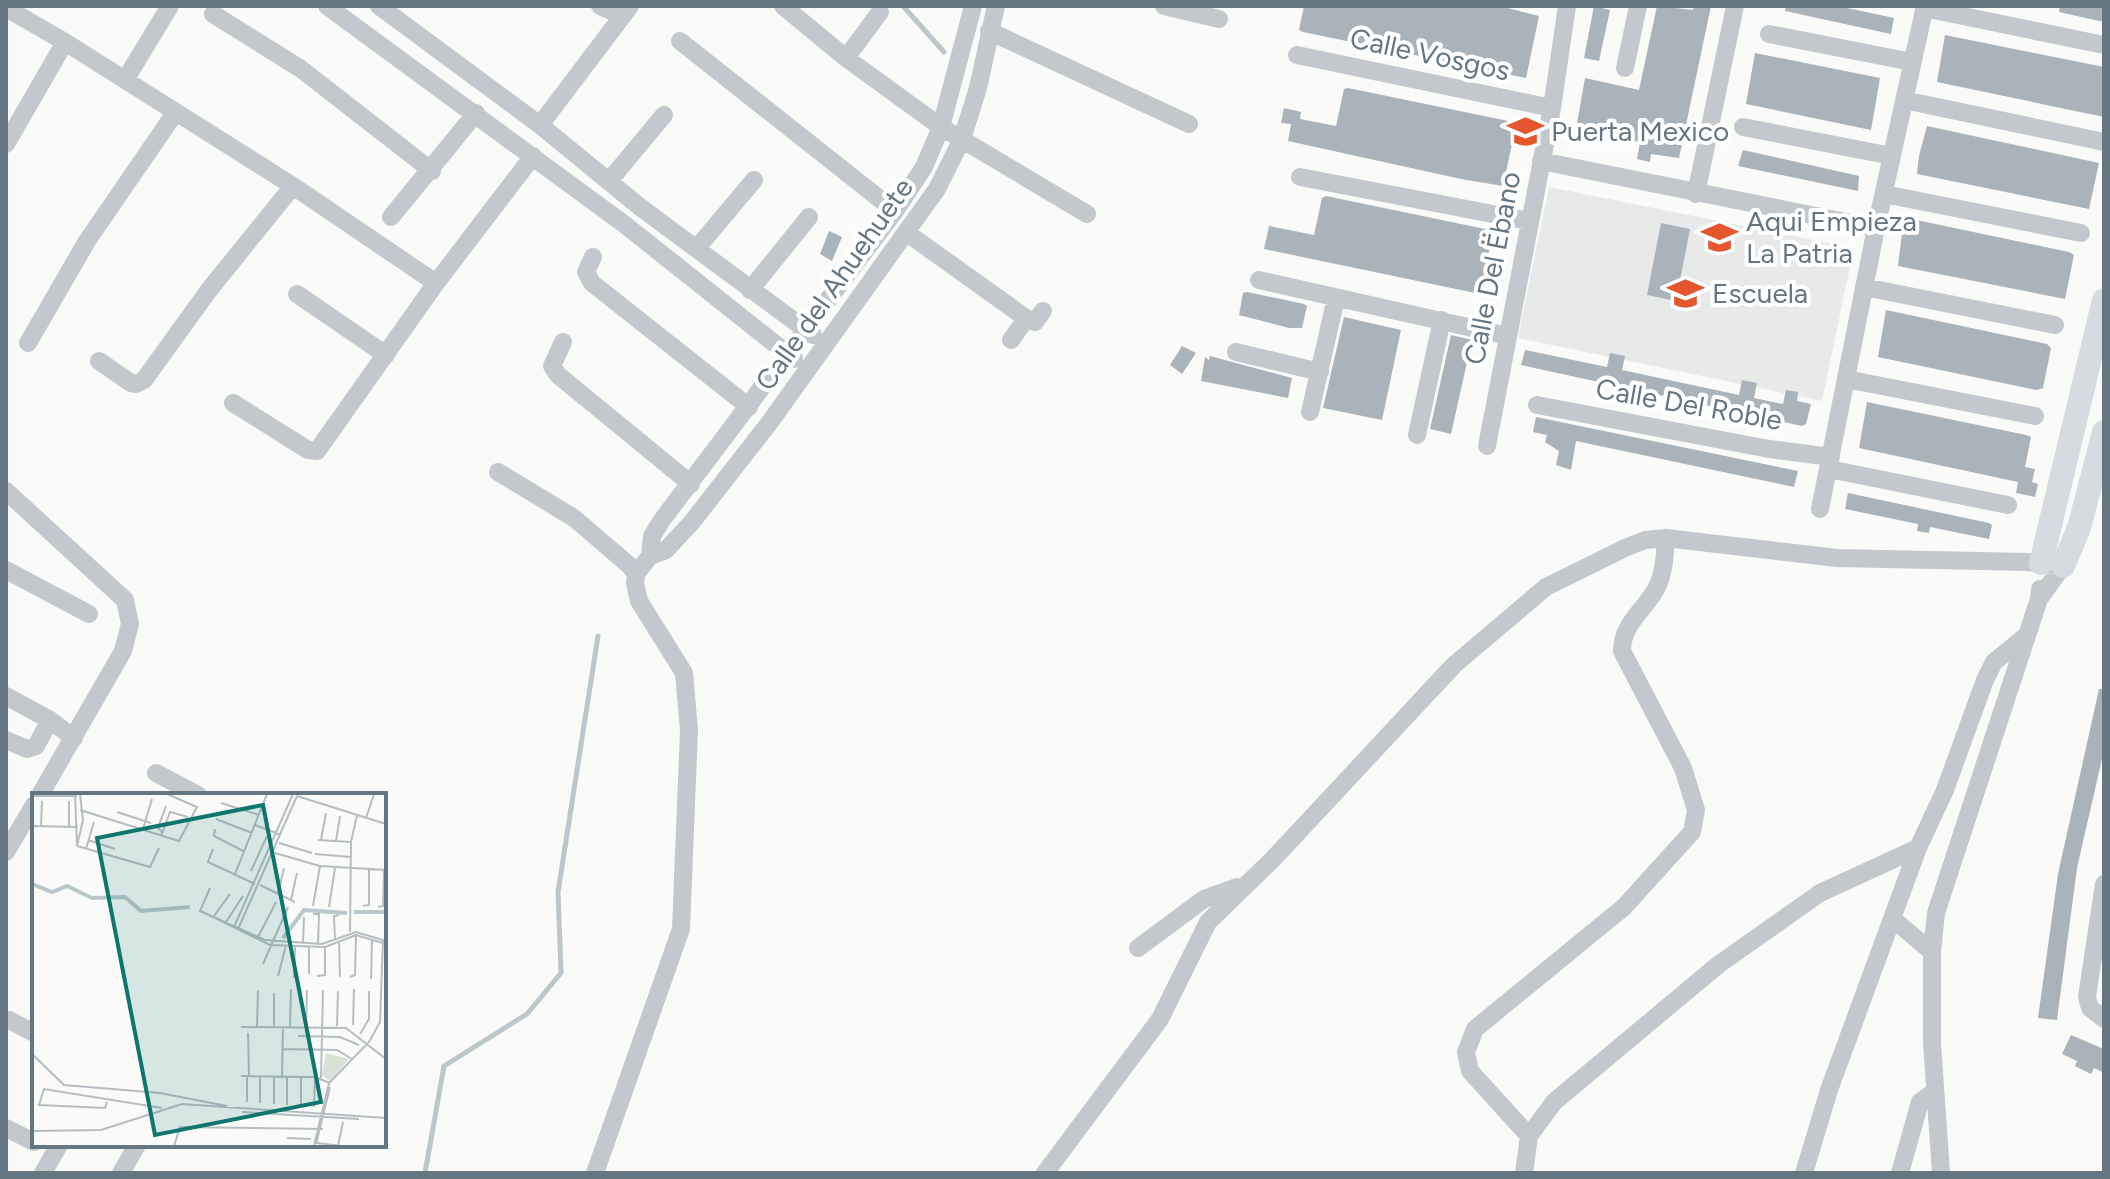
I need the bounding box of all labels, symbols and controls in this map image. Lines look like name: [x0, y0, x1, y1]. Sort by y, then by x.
street label: Calle Vosgos: [1347, 20, 1513, 88]
school or university icon: Puerta Mexico: [1506, 112, 1544, 150]
place label: Puerta Mexico: [1551, 114, 1729, 148]
street label: Calle Del Ëbano: [1457, 169, 1527, 367]
street label: Calle del Ahuehuete: [748, 171, 920, 397]
place label: Aqui Empieza La Patria: [1746, 204, 1917, 270]
school or university icon: Aqui Empieza La Patria: [1701, 218, 1739, 256]
school or university icon: Escuela: [1667, 274, 1705, 312]
place label: Escuela: [1712, 276, 1808, 310]
street label: Calle Del Roble: [1593, 371, 1785, 437]
inset map: [32, 793, 386, 1147]

